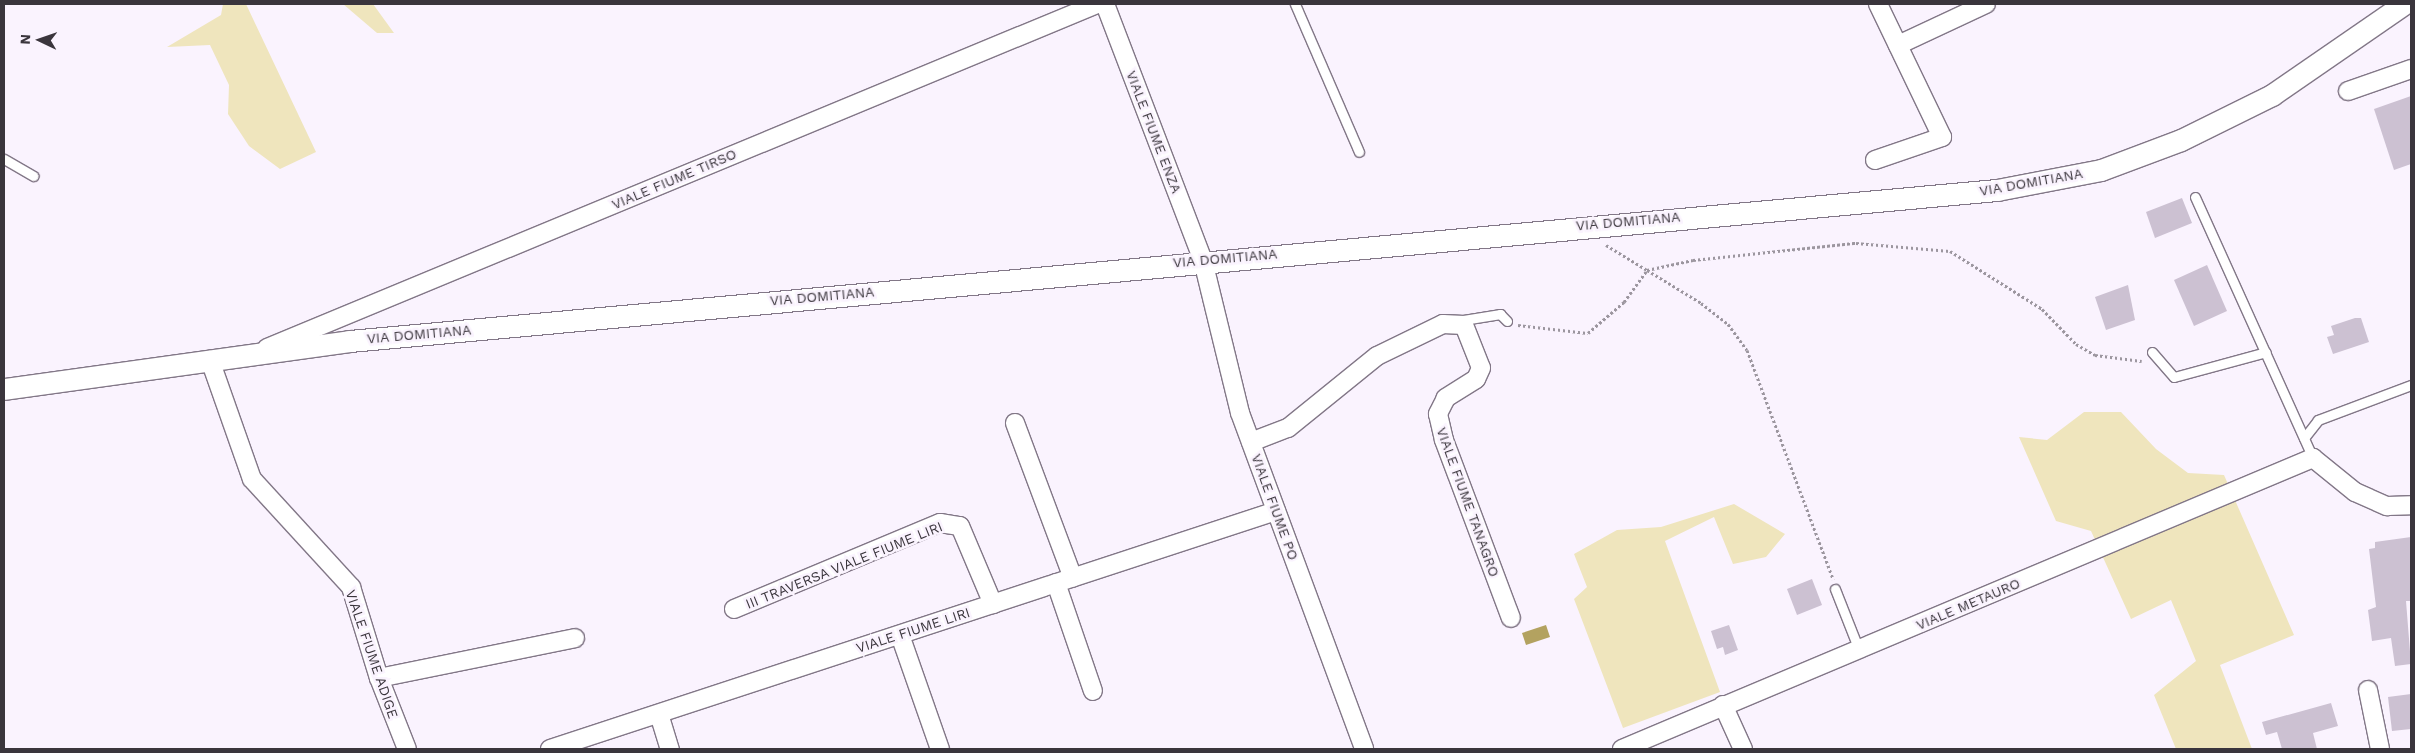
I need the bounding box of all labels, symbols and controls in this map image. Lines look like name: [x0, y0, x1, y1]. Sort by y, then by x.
north arrow: [15, 15, 65, 65]
text: N: [17, 34, 33, 45]
street label: VIALE FIUME ENZA: [1123, 68, 1185, 196]
street label: VIALE FIUME TIRSO: [609, 145, 739, 213]
street label: VIA DOMITIANA: [1978, 165, 2084, 199]
street label: VIA DOMITIANA: [1575, 208, 1681, 234]
street label: VIA DOMITIANA: [1172, 245, 1278, 271]
street label: VIA DOMITIANA: [769, 283, 875, 309]
street label: VIA DOMITIANA: [366, 321, 472, 347]
street label: VIALE FIUME TANAGRO: [1433, 425, 1503, 579]
street label: VIALE FIUME PO: [1248, 452, 1302, 562]
street label: III TRAVERSA VIALE FIUME LIRI: [742, 517, 946, 613]
street label: VIALE METAURO: [1914, 575, 2022, 633]
street label: VIALE FIUME ADIGE: [342, 587, 402, 721]
street label: VIALE FIUME LIRI: [854, 604, 972, 656]

